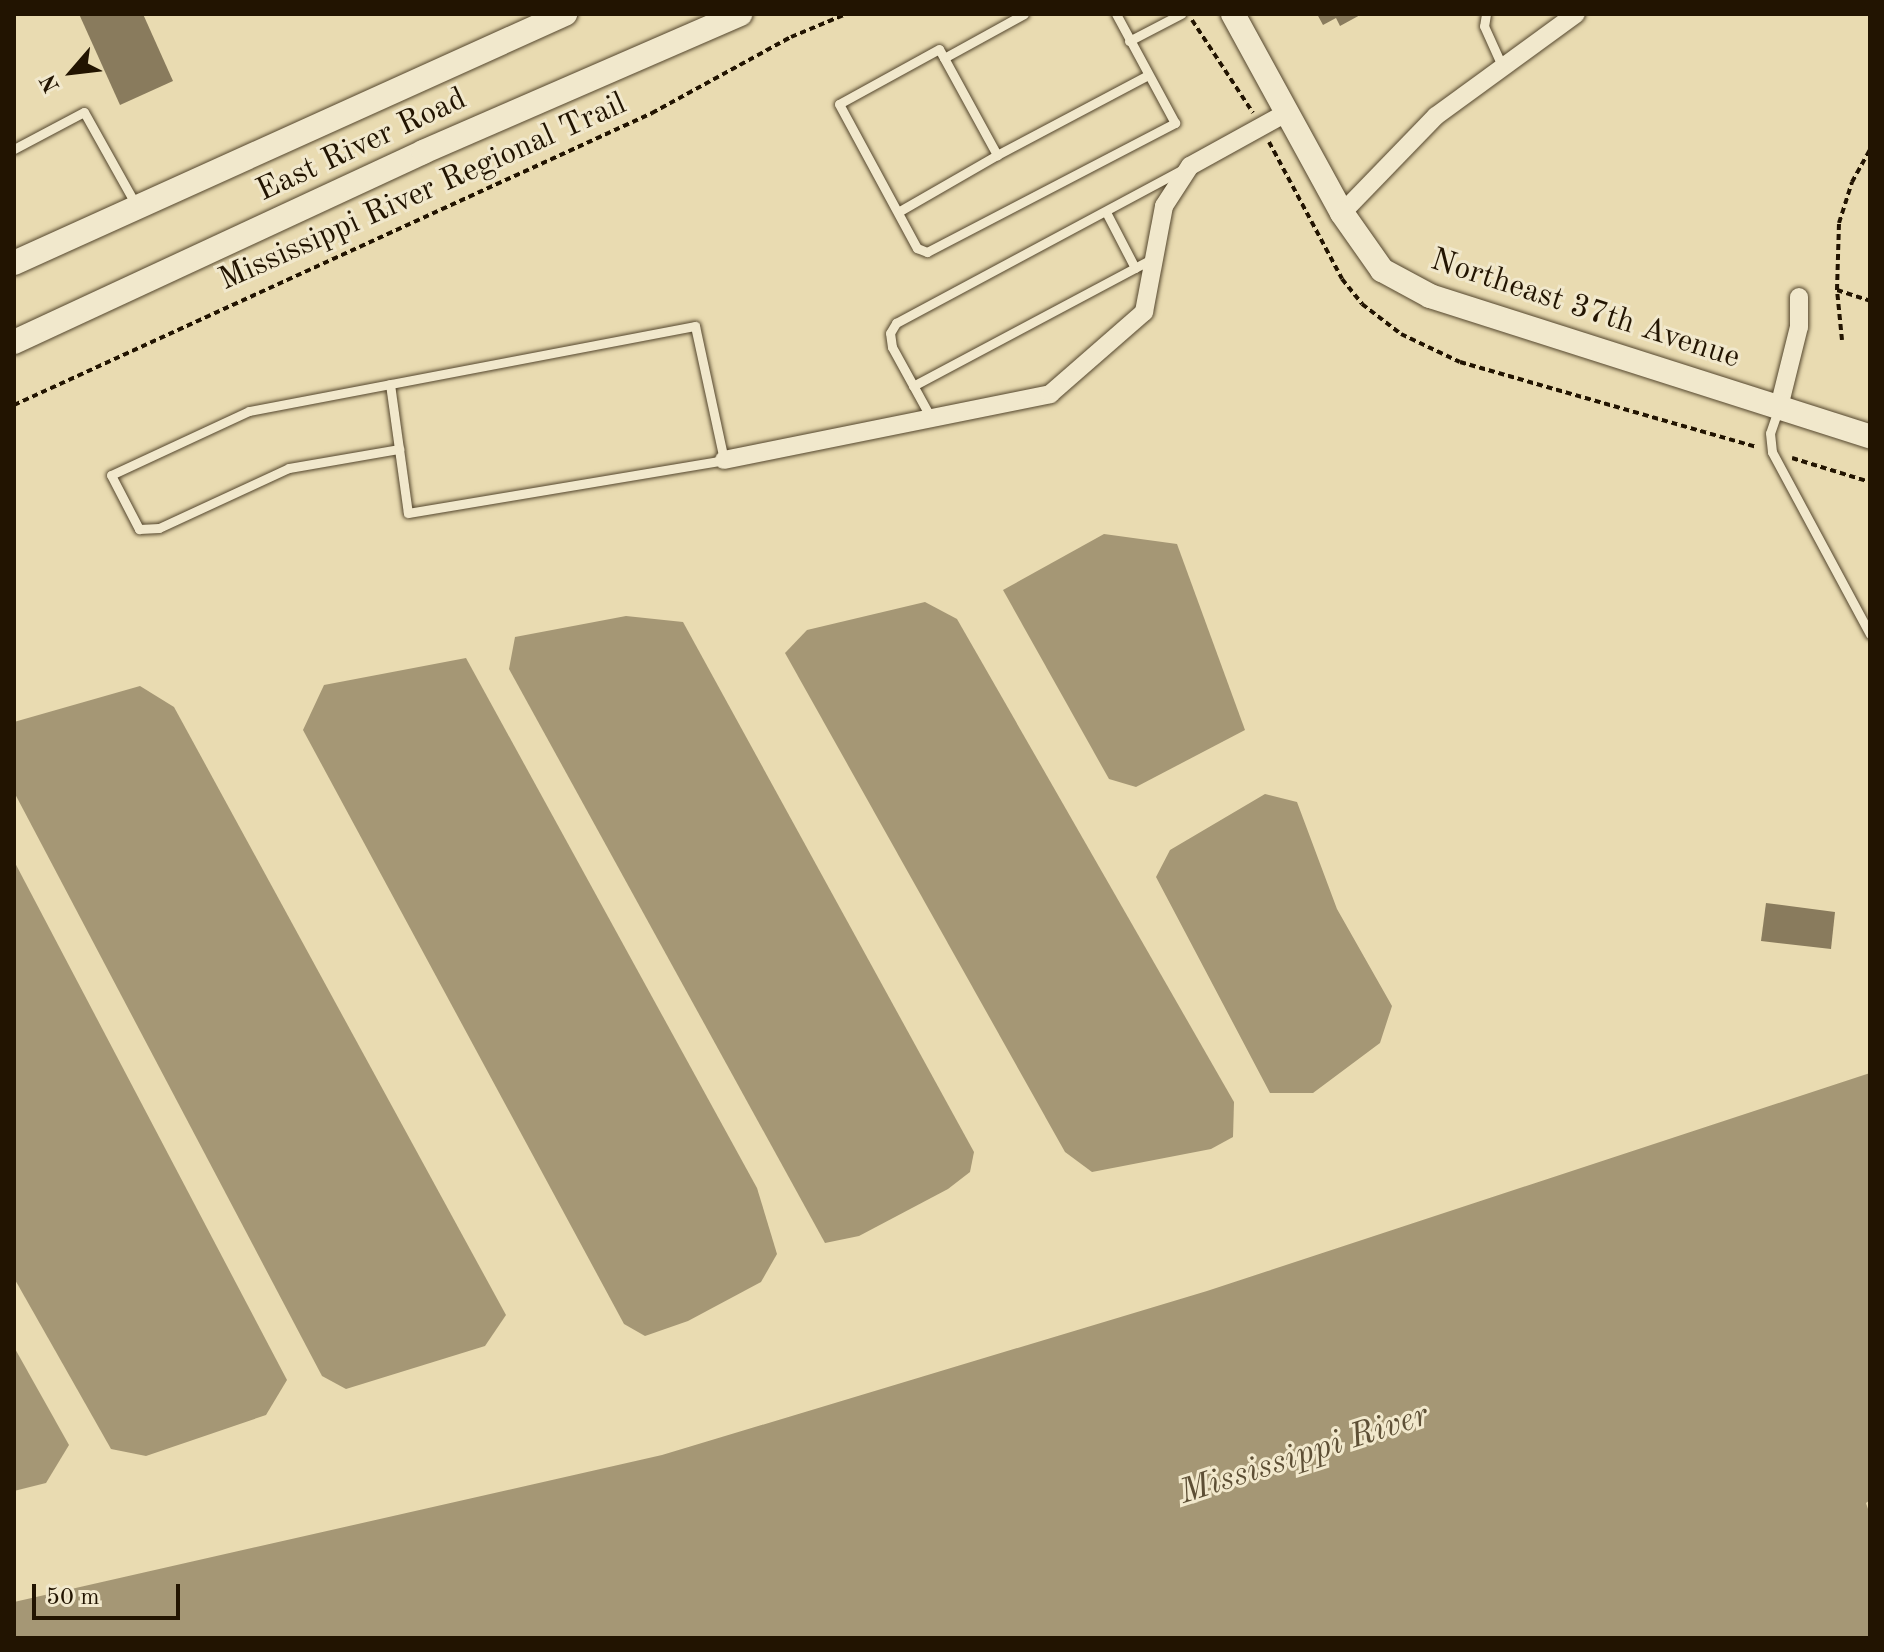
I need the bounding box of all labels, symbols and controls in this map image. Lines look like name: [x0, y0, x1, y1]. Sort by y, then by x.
north arrow: [32, 32, 112, 112]
text: N: [37, 71, 64, 96]
street label: East River Road: [251, 81, 473, 211]
street label: Mississippi River Regional Trail: [213, 86, 633, 300]
street label: Northeast 37th Avenue: [1425, 242, 1745, 378]
water label: Mississippi River: [1174, 1395, 1434, 1515]
scale bar: [36, 1568, 184, 1618]
text: 50 m: [46, 1586, 100, 1610]

